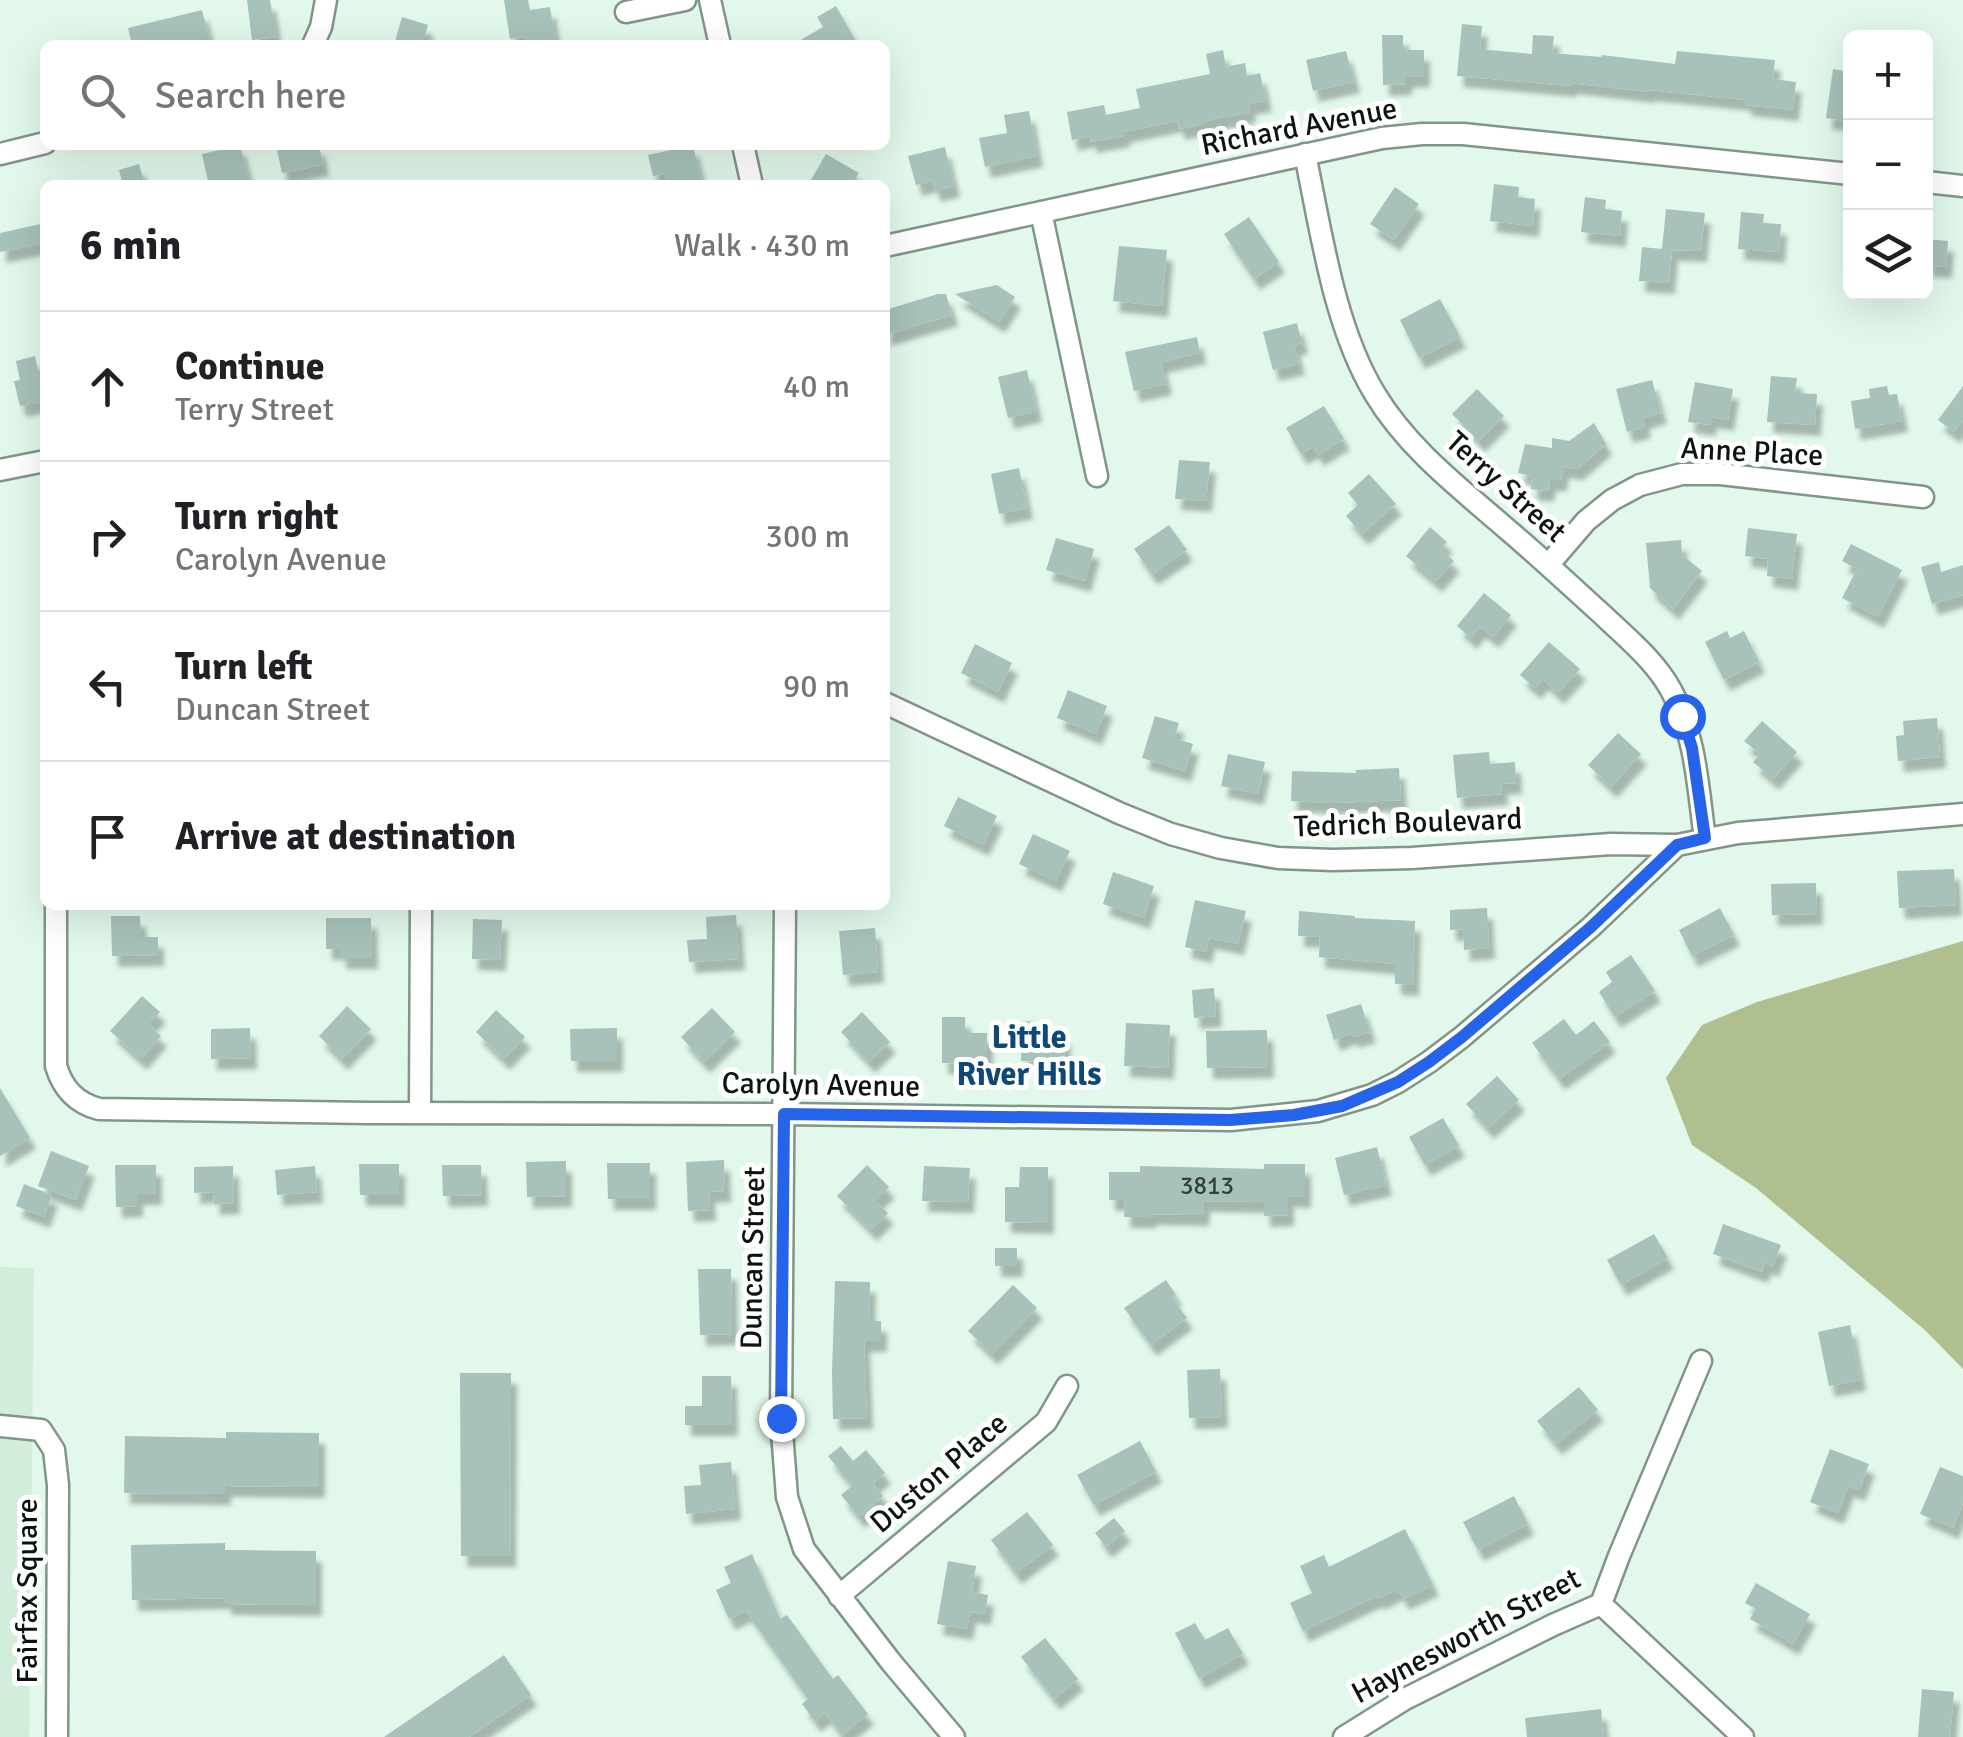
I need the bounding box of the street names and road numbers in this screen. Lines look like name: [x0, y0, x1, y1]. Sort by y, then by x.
street label: Richard Avenue: [1198, 90, 1400, 164]
street label: Terry Street: [1438, 423, 1574, 551]
street label: Anne Place: [1680, 430, 1824, 474]
street label: Tedrich Boulevard: [1293, 801, 1523, 845]
street label: Carolyn Avenue: [721, 1065, 921, 1105]
street label: Duncan Street: [733, 1166, 773, 1350]
street label: Duston Place: [863, 1405, 1015, 1541]
street label: Fairfax Square: [9, 1498, 46, 1684]
street label: Haynesworth Street: [1345, 1560, 1587, 1712]

